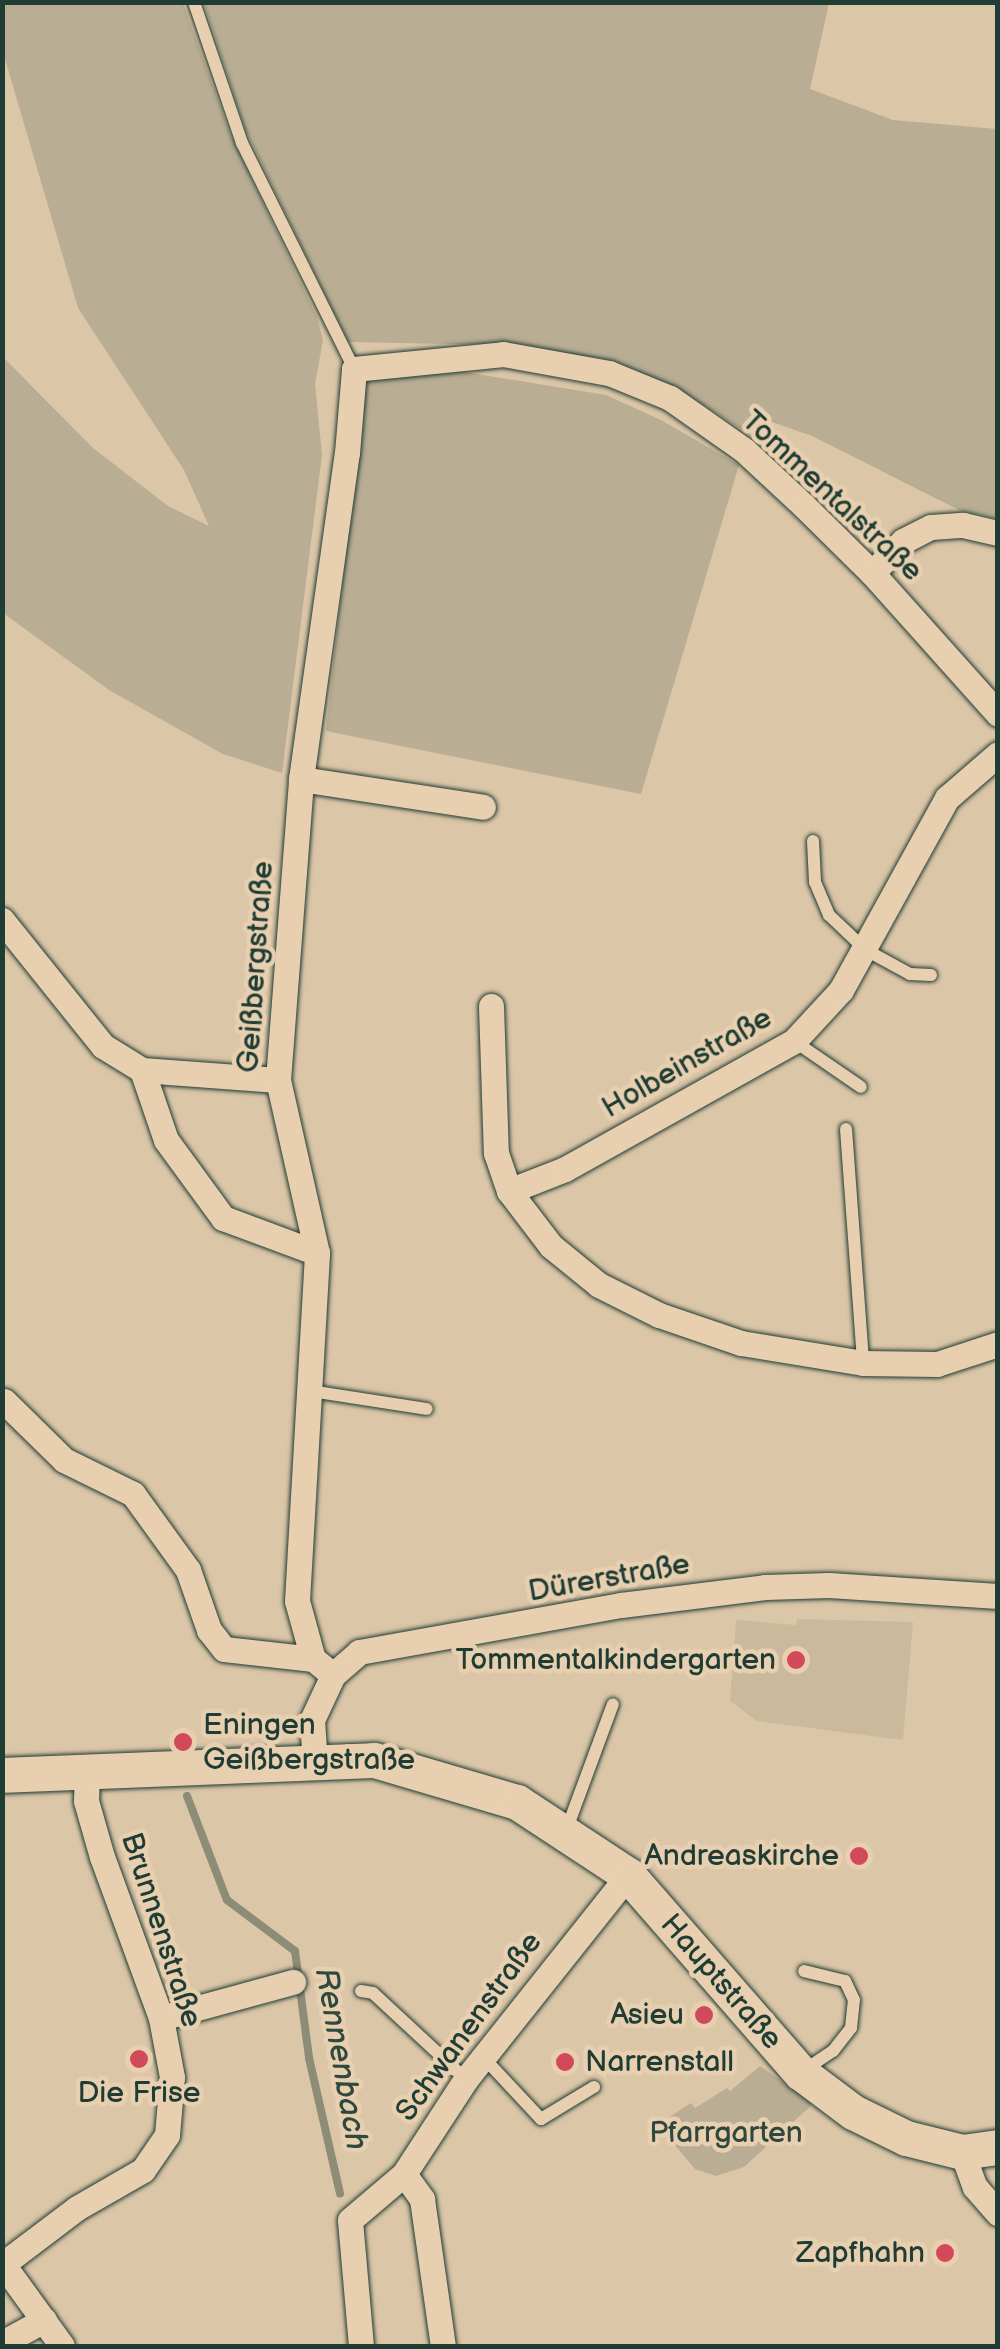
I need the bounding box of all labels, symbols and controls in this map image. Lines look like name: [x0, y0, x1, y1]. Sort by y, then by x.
street label: Tommentalstraße: [734, 403, 930, 589]
street label: Geißbergstraße: [231, 860, 281, 1074]
street label: Holbeinstraße: [596, 1000, 778, 1126]
street label: Dürerstraße: [525, 1546, 693, 1610]
place label: Tommentalkindergarten: [455, 1642, 776, 1678]
marker: Tommentalkindergarten: [785, 1649, 807, 1671]
place label: Eningen Geißbergstraße: [203, 1707, 415, 1778]
marker: Eningen Geißbergstraße: [172, 1731, 194, 1753]
street label: Brunnenstraße: [113, 1828, 209, 2032]
place label: Andreaskirche: [644, 1838, 839, 1874]
marker: Andreaskirche: [848, 1845, 870, 1867]
street label: Hauptstraße: [653, 1907, 789, 2057]
street label: Schwanenstraße: [388, 1925, 550, 2129]
water label: Rennenbach: [305, 1965, 375, 2153]
place label: Asieu: [610, 1997, 684, 2033]
marker: Asieu: [693, 2004, 715, 2026]
place label: Narrenstall: [585, 2044, 734, 2080]
marker: Die Frise: [128, 2048, 150, 2070]
marker: Narrenstall: [554, 2051, 576, 2073]
place label: Die Frise: [77, 2075, 201, 2111]
park label: Pfarrgarten: [649, 2115, 803, 2151]
place label: Zapfhahn: [796, 2235, 925, 2271]
marker: Zapfhahn: [934, 2242, 956, 2264]

